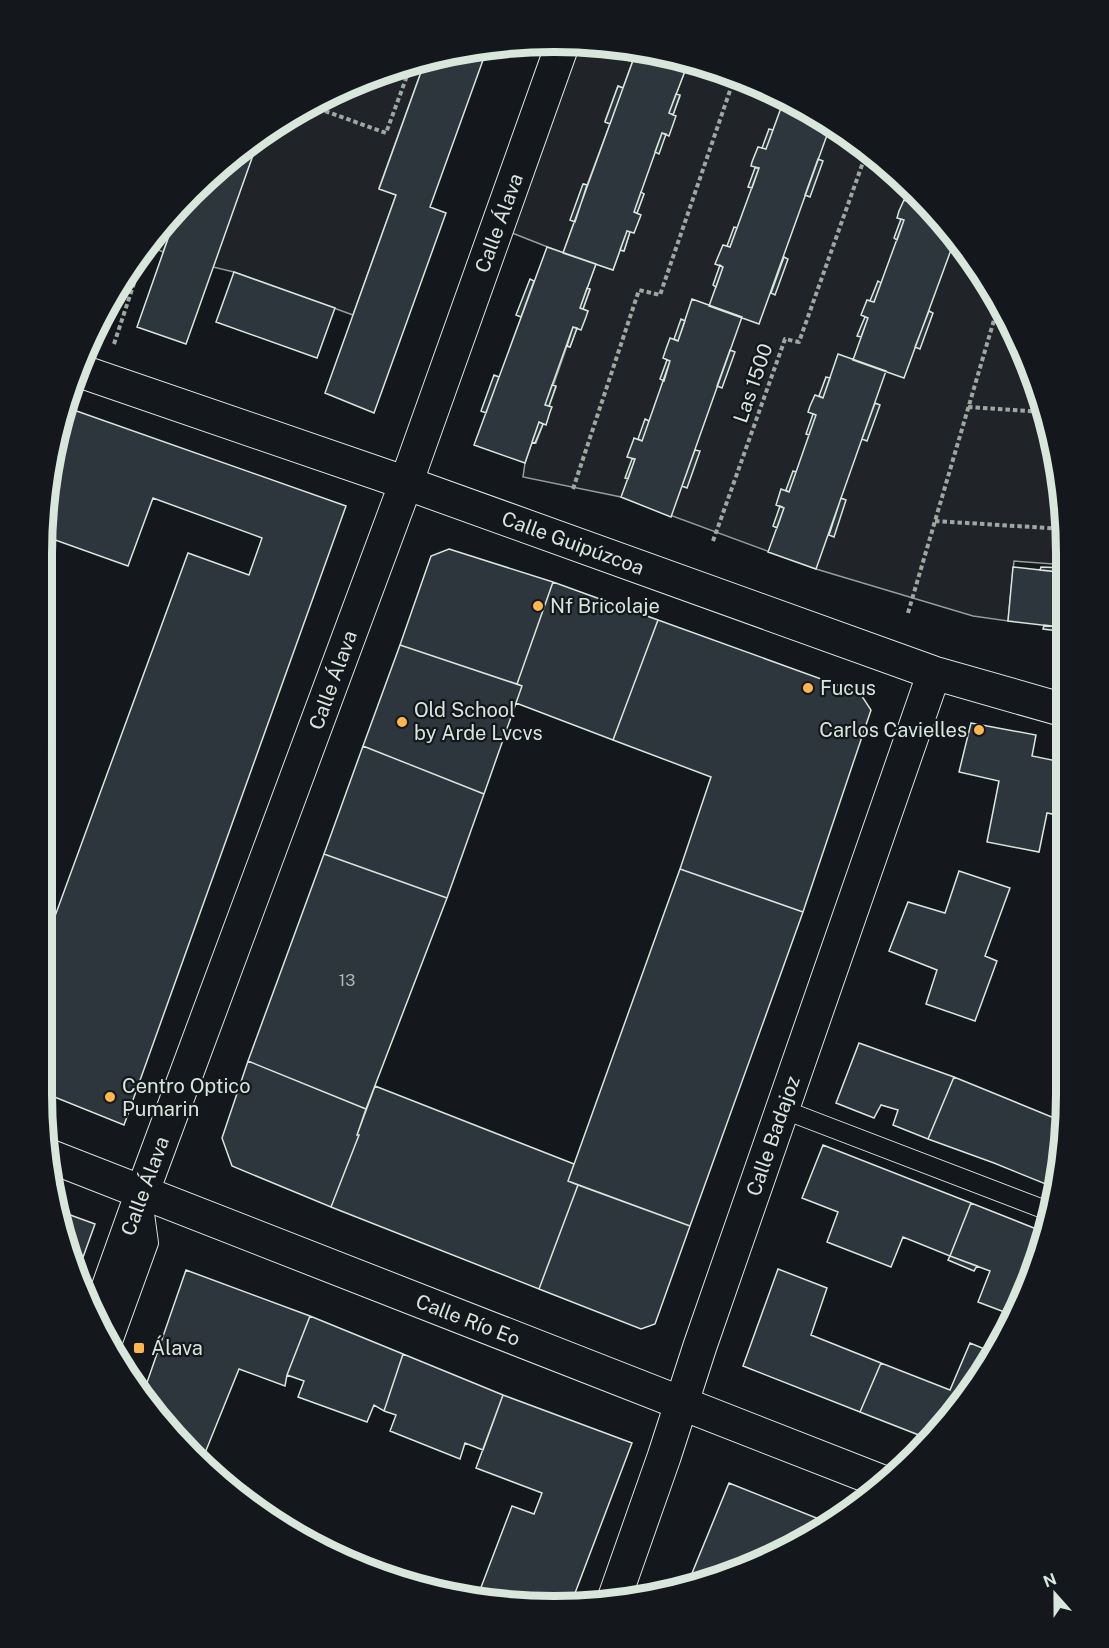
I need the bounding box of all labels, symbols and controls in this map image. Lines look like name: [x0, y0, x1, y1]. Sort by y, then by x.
street label: Calle Álava: [469, 170, 528, 276]
street label: Las 1500: [728, 340, 778, 426]
street label: Calle Guipúzcoa: [499, 506, 647, 580]
place label: Nf Bricolaje: [550, 594, 660, 618]
marker: Nf Bricolaje: [531, 599, 545, 613]
street label: Calle Álava: [303, 627, 362, 733]
place label: Fucus: [820, 676, 876, 700]
marker: Fucus: [801, 681, 815, 695]
place label: Old School by Arde Lvcvs: [414, 698, 543, 745]
marker: Old School by Arde Lvcvs: [395, 715, 409, 729]
place label: Carlos Cavielles: [819, 718, 967, 742]
marker: Carlos Cavielles: [972, 723, 986, 737]
house number: 13: [339, 971, 355, 990]
street label: Calle Badajoz: [741, 1073, 805, 1199]
place label: Centro Optico Pumarin: [122, 1074, 251, 1121]
marker: Centro Optico Pumarin: [103, 1090, 117, 1104]
street label: Calle Álava: [115, 1133, 174, 1239]
street label: Calle Río Eo: [412, 1289, 524, 1351]
place label: Álava: [151, 1335, 203, 1360]
marker: Álava: [132, 1341, 146, 1355]
north arrow: [1025, 1564, 1085, 1624]
text: N: [1041, 1569, 1059, 1592]

